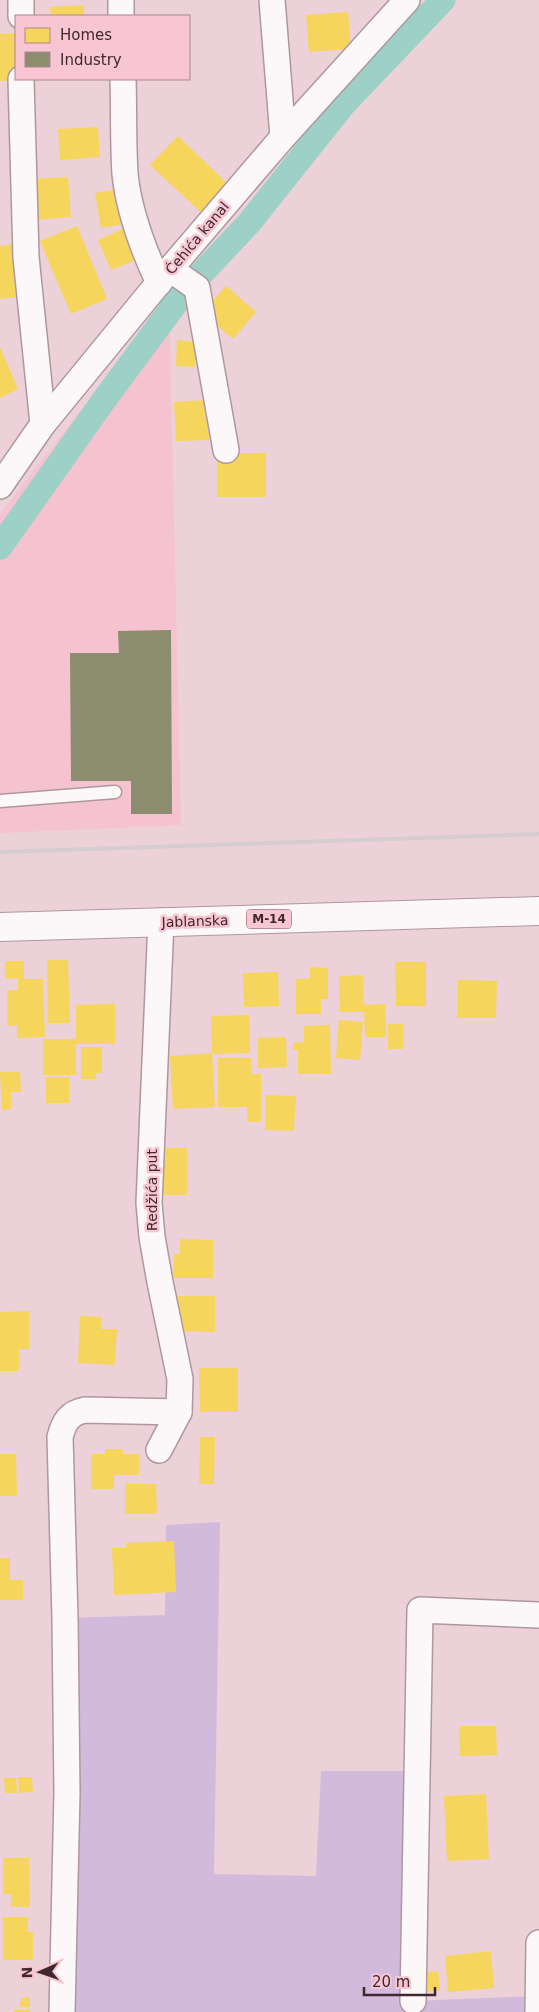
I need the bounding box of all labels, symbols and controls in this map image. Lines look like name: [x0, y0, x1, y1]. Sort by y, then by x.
legend: [15, 15, 190, 80]
text: Homes: [60, 26, 112, 44]
text: Industry: [60, 51, 122, 69]
street label: Ćehića kanal: [161, 198, 232, 277]
road number: M-14: [246, 910, 292, 929]
street label: Jablanska: [160, 912, 229, 930]
street label: Redžića put: [144, 1149, 160, 1231]
north arrow: [15, 1947, 65, 1997]
scale bar: [364, 1964, 435, 1996]
text: N: [19, 1966, 35, 1979]
text: 20 m: [372, 1973, 410, 1991]

